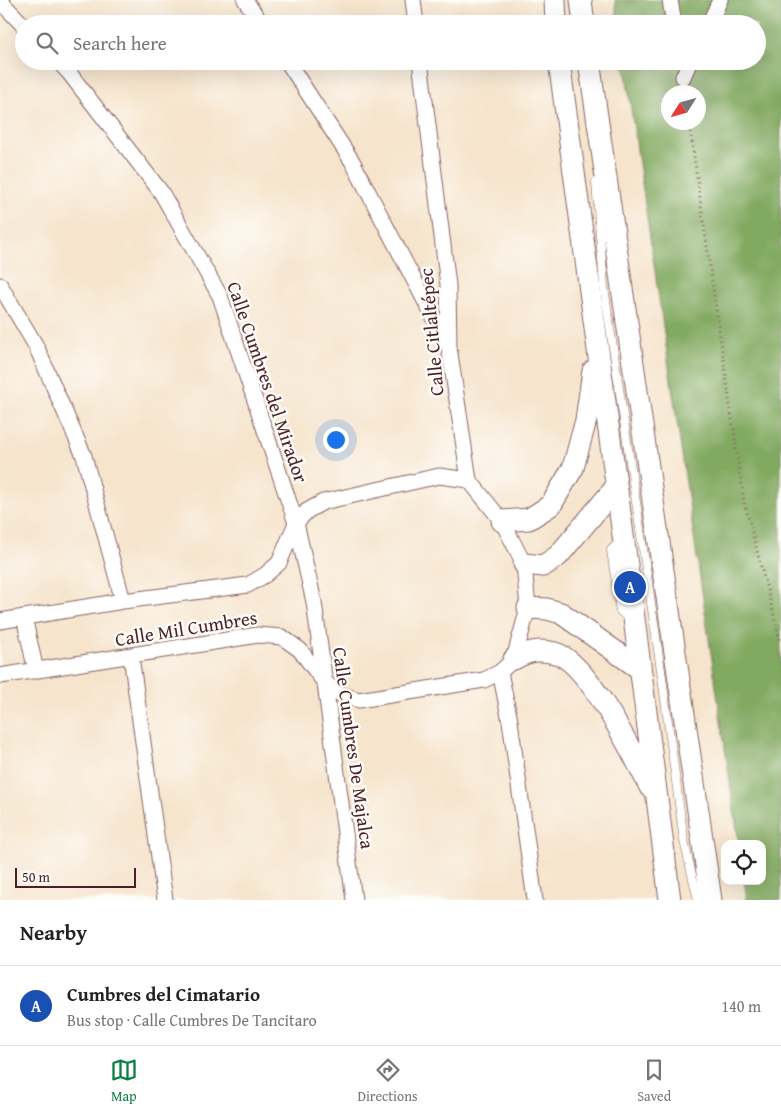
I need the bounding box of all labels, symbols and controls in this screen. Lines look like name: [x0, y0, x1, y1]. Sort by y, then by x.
search box: [15, 15, 766, 70]
icon: search: [33, 29, 61, 57]
text: Search here: [73, 29, 167, 57]
north arrow: [661, 85, 706, 130]
street label: Calle Citlaltépec: [411, 267, 451, 397]
street label: Calle Cumbres del Mirador: [220, 278, 316, 486]
your location: [323, 427, 349, 453]
pin: A: [614, 568, 646, 606]
street label: Calle Mil Cumbres: [113, 603, 259, 653]
street label: Calle Cumbres De Majalca: [326, 645, 382, 851]
map controls: [721, 840, 766, 885]
button: locate: [721, 840, 766, 885]
scale bar: [15, 865, 136, 888]
text: 50 m: [22, 867, 50, 887]
text: Nearby: [20, 917, 87, 948]
text: Cumbres del Cimatario: [67, 980, 260, 1008]
text: A: [31, 994, 41, 1018]
text: 140 m: [721, 994, 761, 1018]
text: Bus stop · Calle Cumbres De Tancitaro: [67, 1008, 317, 1032]
tab: Map: [110, 1056, 138, 1106]
tab: Directions: [357, 1056, 418, 1106]
tab: Saved: [637, 1056, 671, 1106]

